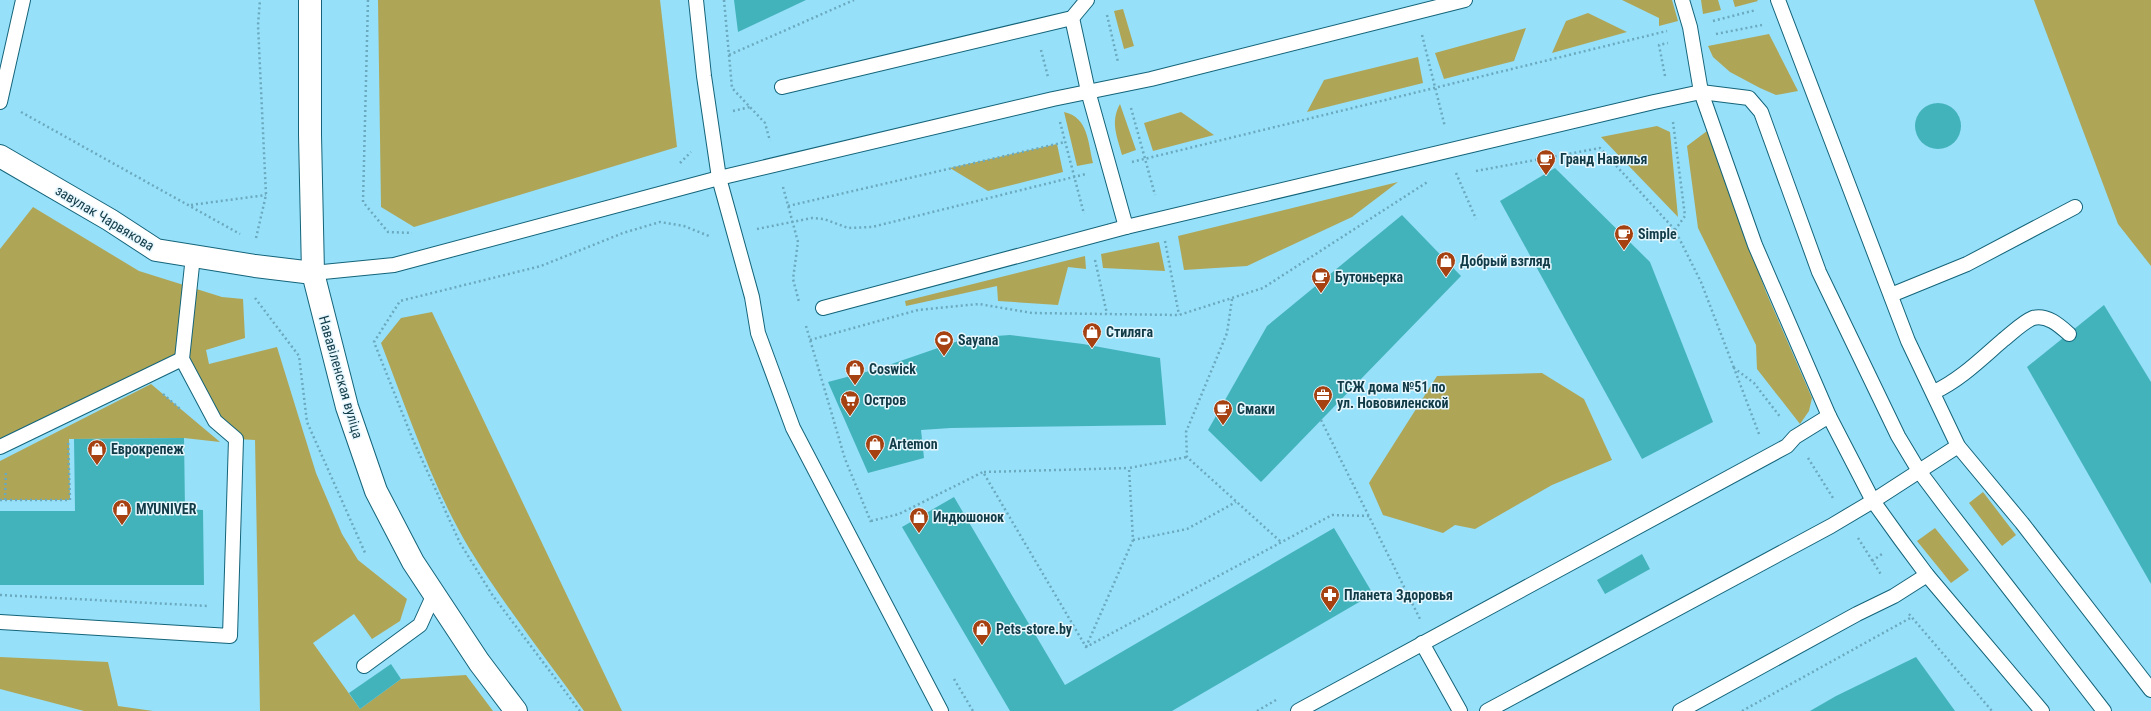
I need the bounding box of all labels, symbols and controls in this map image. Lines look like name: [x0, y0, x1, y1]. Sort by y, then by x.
cafe icon: Гранд Навилья: [1535, 148, 1557, 176]
place label: Гранд Навилья: [1560, 151, 1647, 167]
street label: завулак Чарвякова: [53, 182, 157, 254]
cafe icon: Simple: [1613, 223, 1635, 251]
place label: Simple: [1638, 226, 1677, 242]
shop icon: Добрый взгляд: [1435, 250, 1457, 278]
place label: Добрый взгляд: [1460, 253, 1551, 269]
cafe icon: Бутоньерка: [1310, 266, 1332, 294]
place label: Бутоньерка: [1335, 269, 1404, 285]
street label: Нававіленская вуліца: [316, 314, 366, 440]
shop icon: Стиляга: [1081, 321, 1103, 349]
place label: Стиляга: [1106, 324, 1153, 340]
sports icon: Sayana: [933, 329, 955, 357]
place label: Sayana: [958, 332, 999, 348]
shop icon: Coswick: [844, 358, 866, 386]
place label: Coswick: [869, 361, 916, 377]
place label: ТСЖ дома №51 по ул. Нововиленской: [1337, 379, 1449, 411]
office icon: ТСЖ дома №51 по ул. Нововиленской: [1312, 384, 1334, 412]
supermarket icon: Остров: [839, 389, 861, 417]
place label: Остров: [864, 392, 906, 408]
cafe icon: Смаки: [1212, 398, 1234, 426]
place label: Смаки: [1237, 401, 1275, 417]
shop icon: Artemon: [864, 433, 886, 461]
place label: Artemon: [889, 436, 938, 452]
shop icon: Еврокрепеж: [86, 438, 108, 466]
place label: Еврокрепеж: [111, 441, 184, 457]
shop icon: MYUNIVER: [111, 498, 133, 526]
place label: MYUNIVER: [136, 501, 197, 517]
shop icon: Индюшонок: [908, 506, 930, 534]
place label: Индюшонок: [933, 509, 1004, 525]
pharmacy icon: Планета Здоровья: [1319, 584, 1341, 612]
place label: Планета Здоровья: [1344, 587, 1453, 603]
shop icon: Pets-store.by: [971, 618, 993, 646]
place label: Pets-store.by: [996, 621, 1073, 637]

